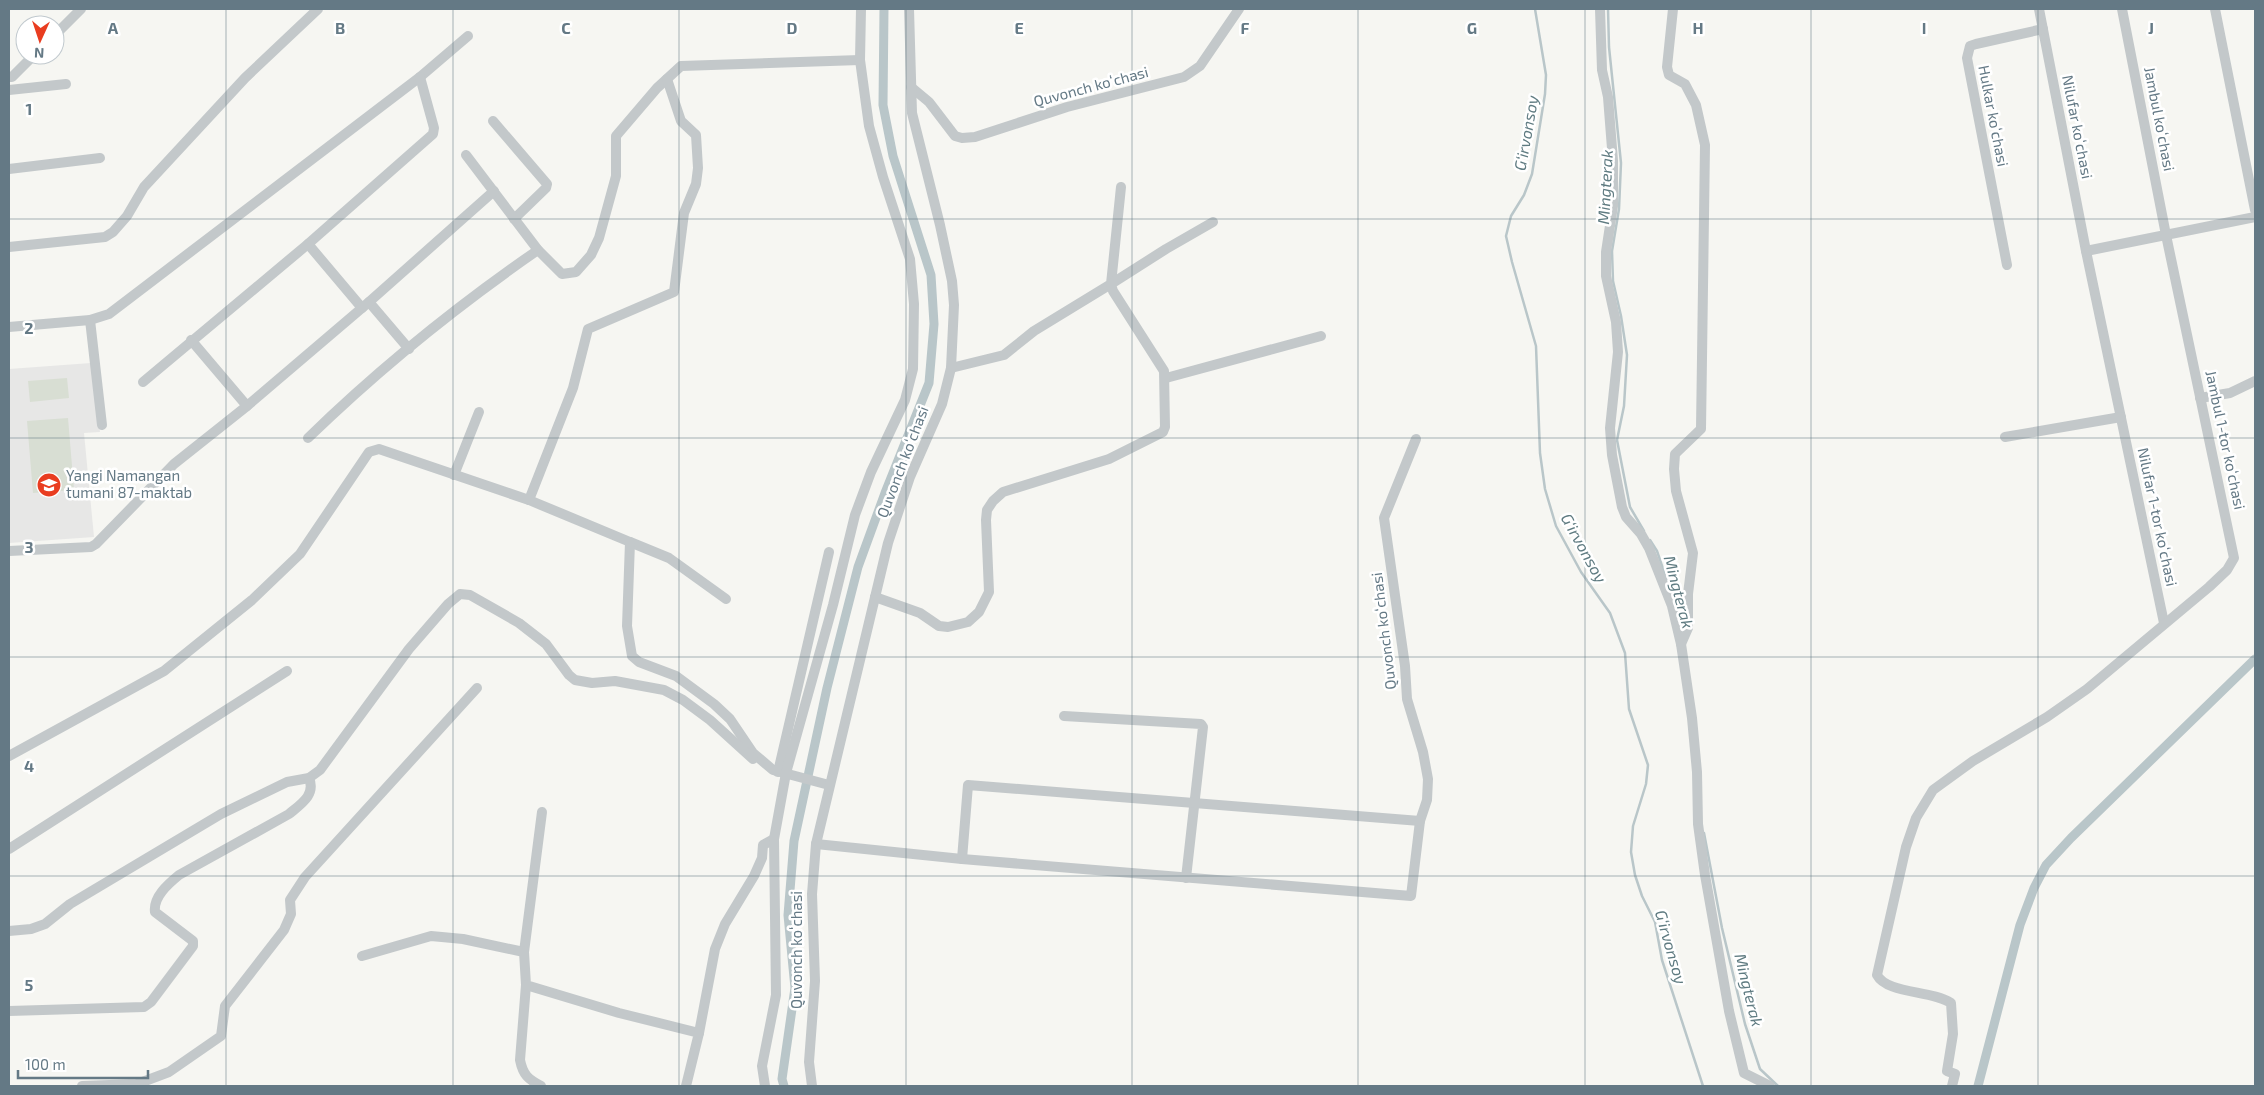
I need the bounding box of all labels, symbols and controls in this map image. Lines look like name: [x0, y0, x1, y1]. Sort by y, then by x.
north arrow: [15, 15, 65, 65]
text: A: [108, 18, 119, 37]
text: B: [335, 18, 345, 37]
text: C: [561, 18, 571, 37]
text: D: [787, 18, 798, 37]
text: E: [1014, 18, 1024, 37]
text: F: [1241, 18, 1250, 37]
text: G: [1467, 18, 1477, 37]
text: H: [1692, 18, 1704, 37]
text: I: [1922, 18, 1926, 37]
text: J: [2148, 18, 2154, 37]
text: N: [34, 45, 45, 62]
street label: Quvonch koʻchasi: [1031, 62, 1150, 111]
street label: Hulkar koʻchasi: [1975, 64, 2013, 168]
street label: Jambul koʻchasi: [2141, 65, 2179, 173]
street label: Nilufar koʻchasi: [2059, 73, 2097, 180]
water label: G‘irvonsoy: [1510, 93, 1543, 172]
text: 1: [26, 99, 32, 118]
water label: Mingterak: [1593, 149, 1616, 225]
text: 2: [24, 318, 34, 337]
street label: Jambul 1-tor koʻchasi: [2202, 369, 2250, 511]
street label: Quvonch koʻchasi: [873, 403, 933, 520]
street label: Nilufar 1-tor koʻchasi: [2135, 446, 2181, 588]
place label: Yangi Namangan tumani 87-maktab: [66, 466, 192, 501]
school or university icon: Yangi Namangan tumani 87-maktab: [36, 472, 62, 498]
water label: G‘irvonsoy: [1557, 510, 1611, 586]
text: 3: [24, 537, 34, 556]
water label: Mingterak: [1661, 553, 1698, 630]
street label: Quvonch koʻchasi: [1367, 571, 1400, 691]
text: 4: [24, 756, 34, 775]
street label: Quvonch koʻchasi: [787, 891, 806, 1009]
water label: G‘irvonsoy: [1651, 908, 1691, 987]
water label: Mingterak: [1731, 951, 1768, 1028]
text: 5: [25, 975, 34, 994]
scale bar: [18, 1048, 148, 1080]
text: 100 m: [25, 1055, 66, 1073]

